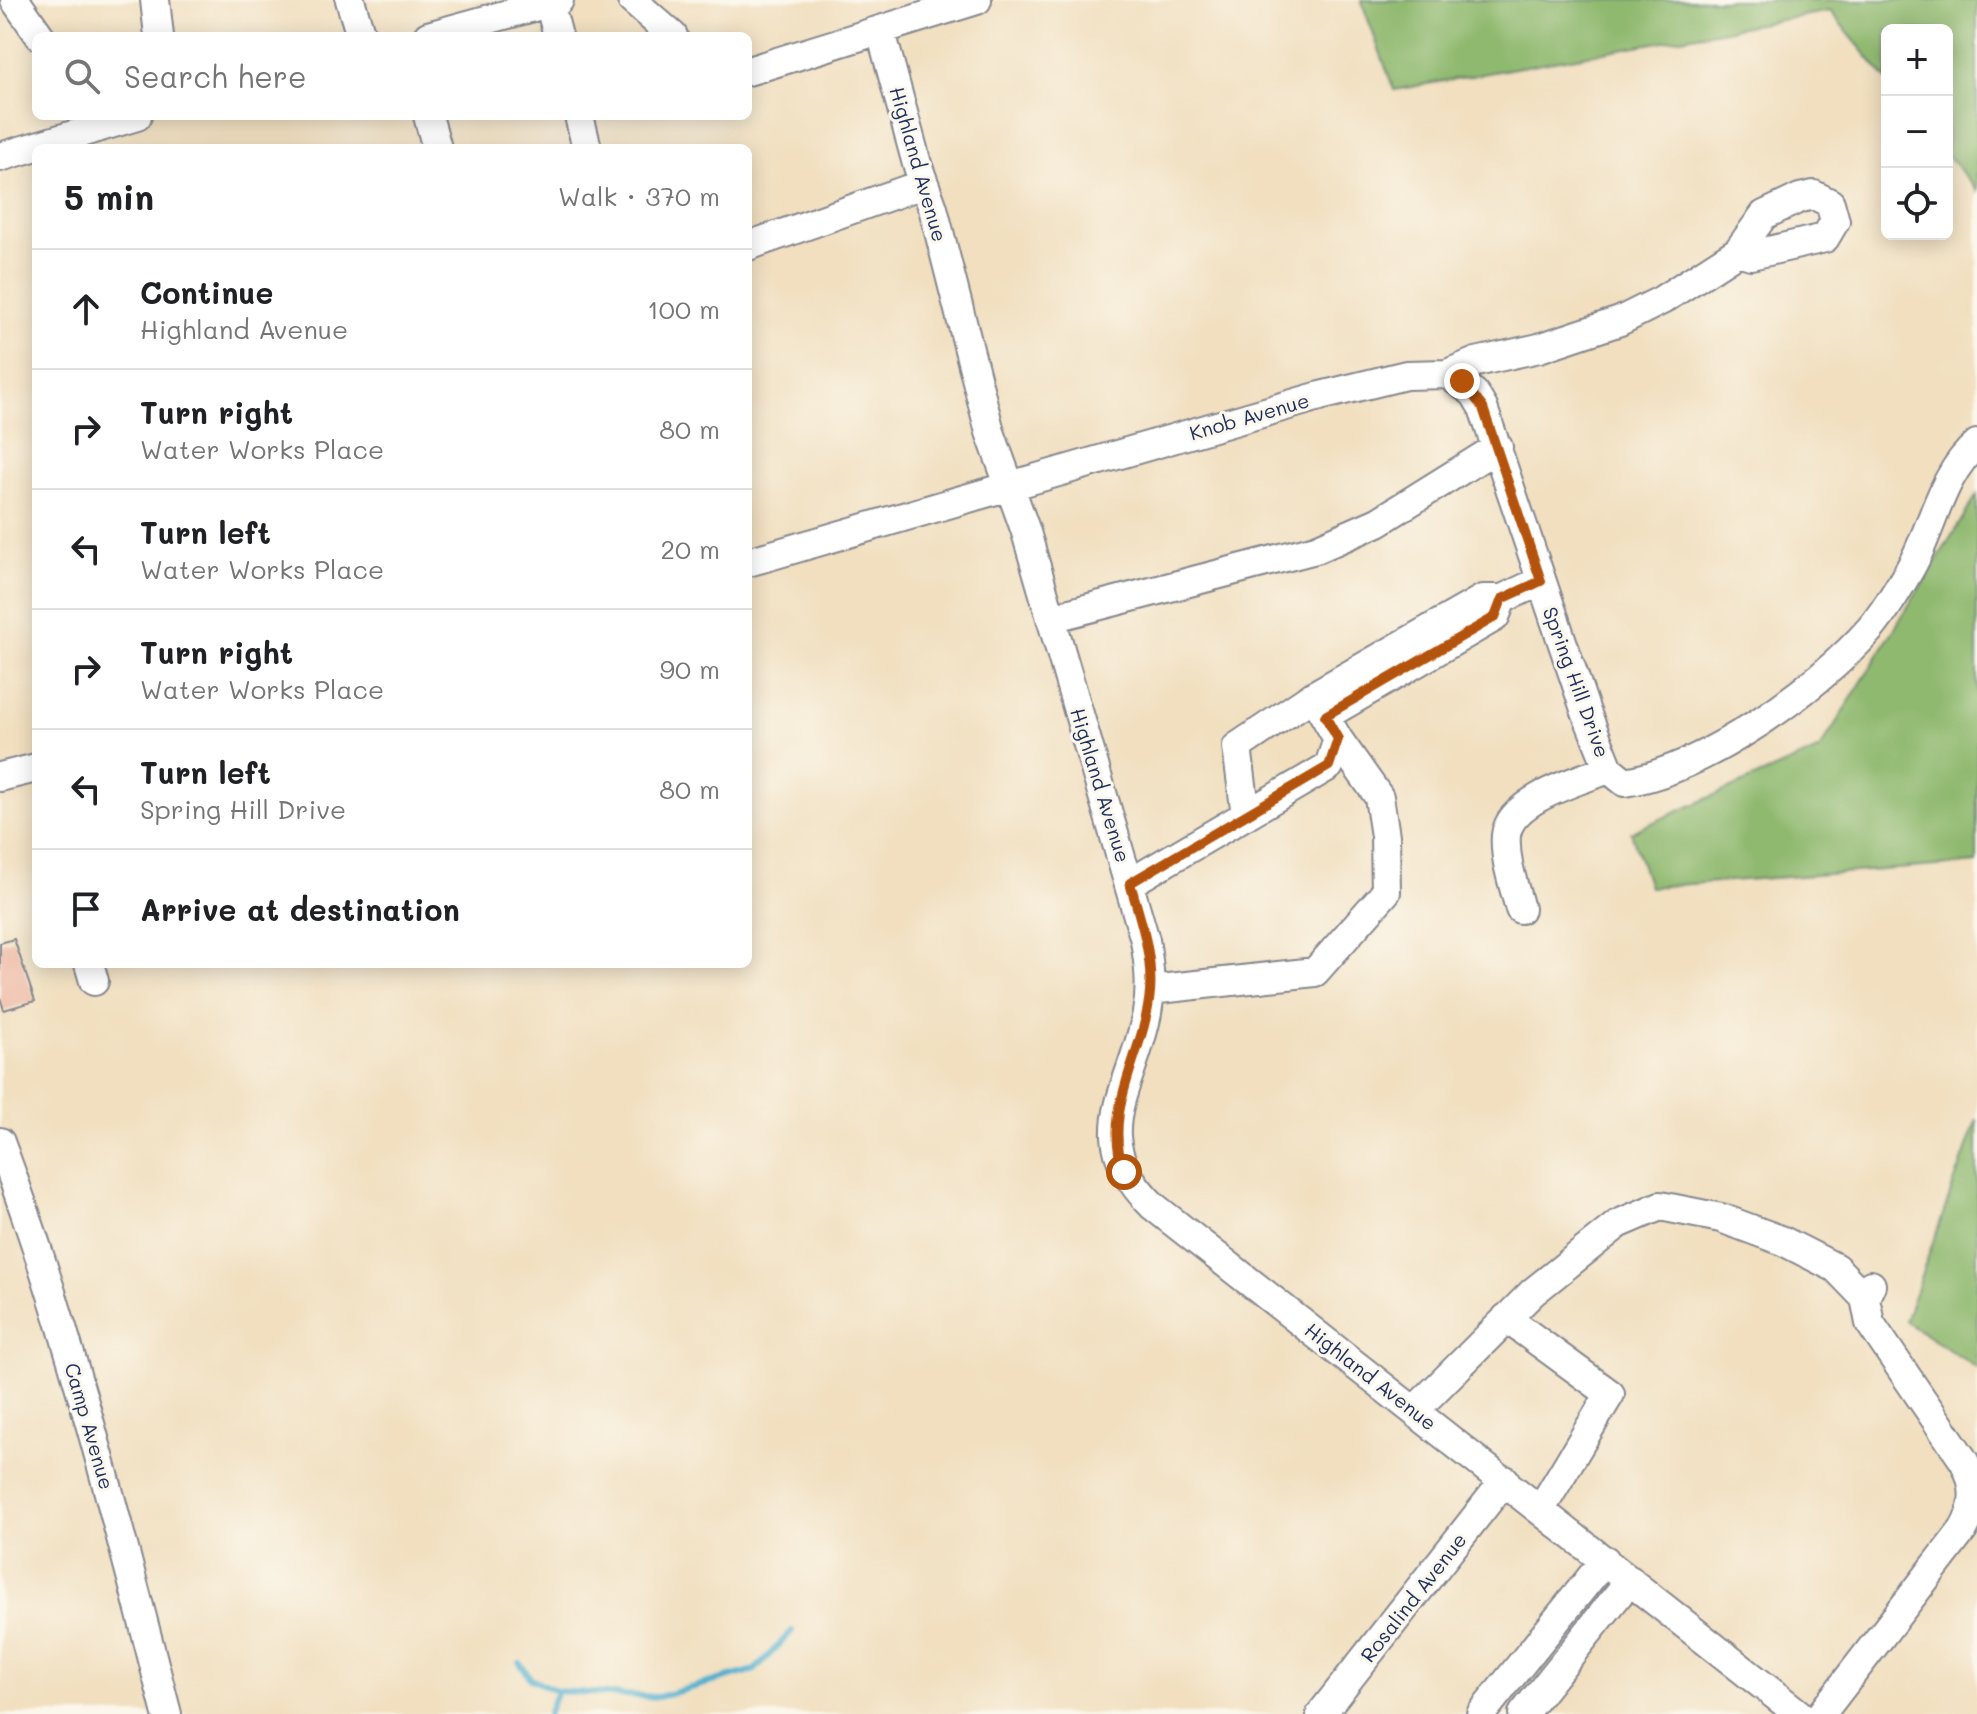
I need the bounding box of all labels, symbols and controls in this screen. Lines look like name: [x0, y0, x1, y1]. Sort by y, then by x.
map controls: [1881, 24, 1953, 240]
button: +: [1881, 24, 1953, 96]
search box: [32, 32, 752, 120]
icon: search: [60, 54, 104, 98]
text: Search here: [124, 56, 307, 96]
street label: Highland Avenue: [884, 83, 954, 245]
button: −: [1881, 96, 1953, 168]
button: locate: [1881, 168, 1953, 240]
text: 5 min: [64, 174, 154, 219]
text: Walk · 370 m: [558, 179, 720, 213]
text: Continue: [140, 272, 273, 312]
icon: ahead: [64, 287, 108, 331]
text: 100 m: [647, 292, 720, 326]
text: Highland Avenue: [140, 312, 348, 346]
route end: [1444, 363, 1480, 399]
street label: Knob Avenue: [1186, 386, 1312, 446]
text: Turn right: [140, 392, 293, 432]
icon: right: [64, 407, 108, 451]
text: 80 m: [659, 412, 720, 446]
text: Water Works Place: [140, 432, 384, 466]
text: Turn left: [140, 512, 271, 552]
icon: left: [64, 527, 108, 571]
text: 20 m: [660, 532, 720, 566]
text: Water Works Place: [140, 552, 384, 586]
street label: Spring Hill Drive: [1538, 603, 1616, 761]
text: Turn right: [140, 632, 293, 672]
icon: right: [64, 647, 108, 691]
text: 90 m: [660, 652, 720, 686]
text: Water Works Place: [140, 672, 384, 706]
street label: Highland Avenue: [1065, 705, 1137, 865]
text: Turn left: [140, 752, 271, 792]
icon: left: [64, 767, 108, 811]
text: 80 m: [659, 772, 720, 806]
text: Spring Hill Drive: [140, 792, 346, 826]
icon: arrive: [64, 887, 108, 931]
text: Arrive at destination: [140, 889, 460, 929]
route start: [1106, 1154, 1142, 1190]
street label: Highland Avenue: [1300, 1316, 1442, 1436]
street label: Camp Avenue: [60, 1360, 120, 1492]
street label: Rosalind Avenue: [1354, 1527, 1472, 1667]

